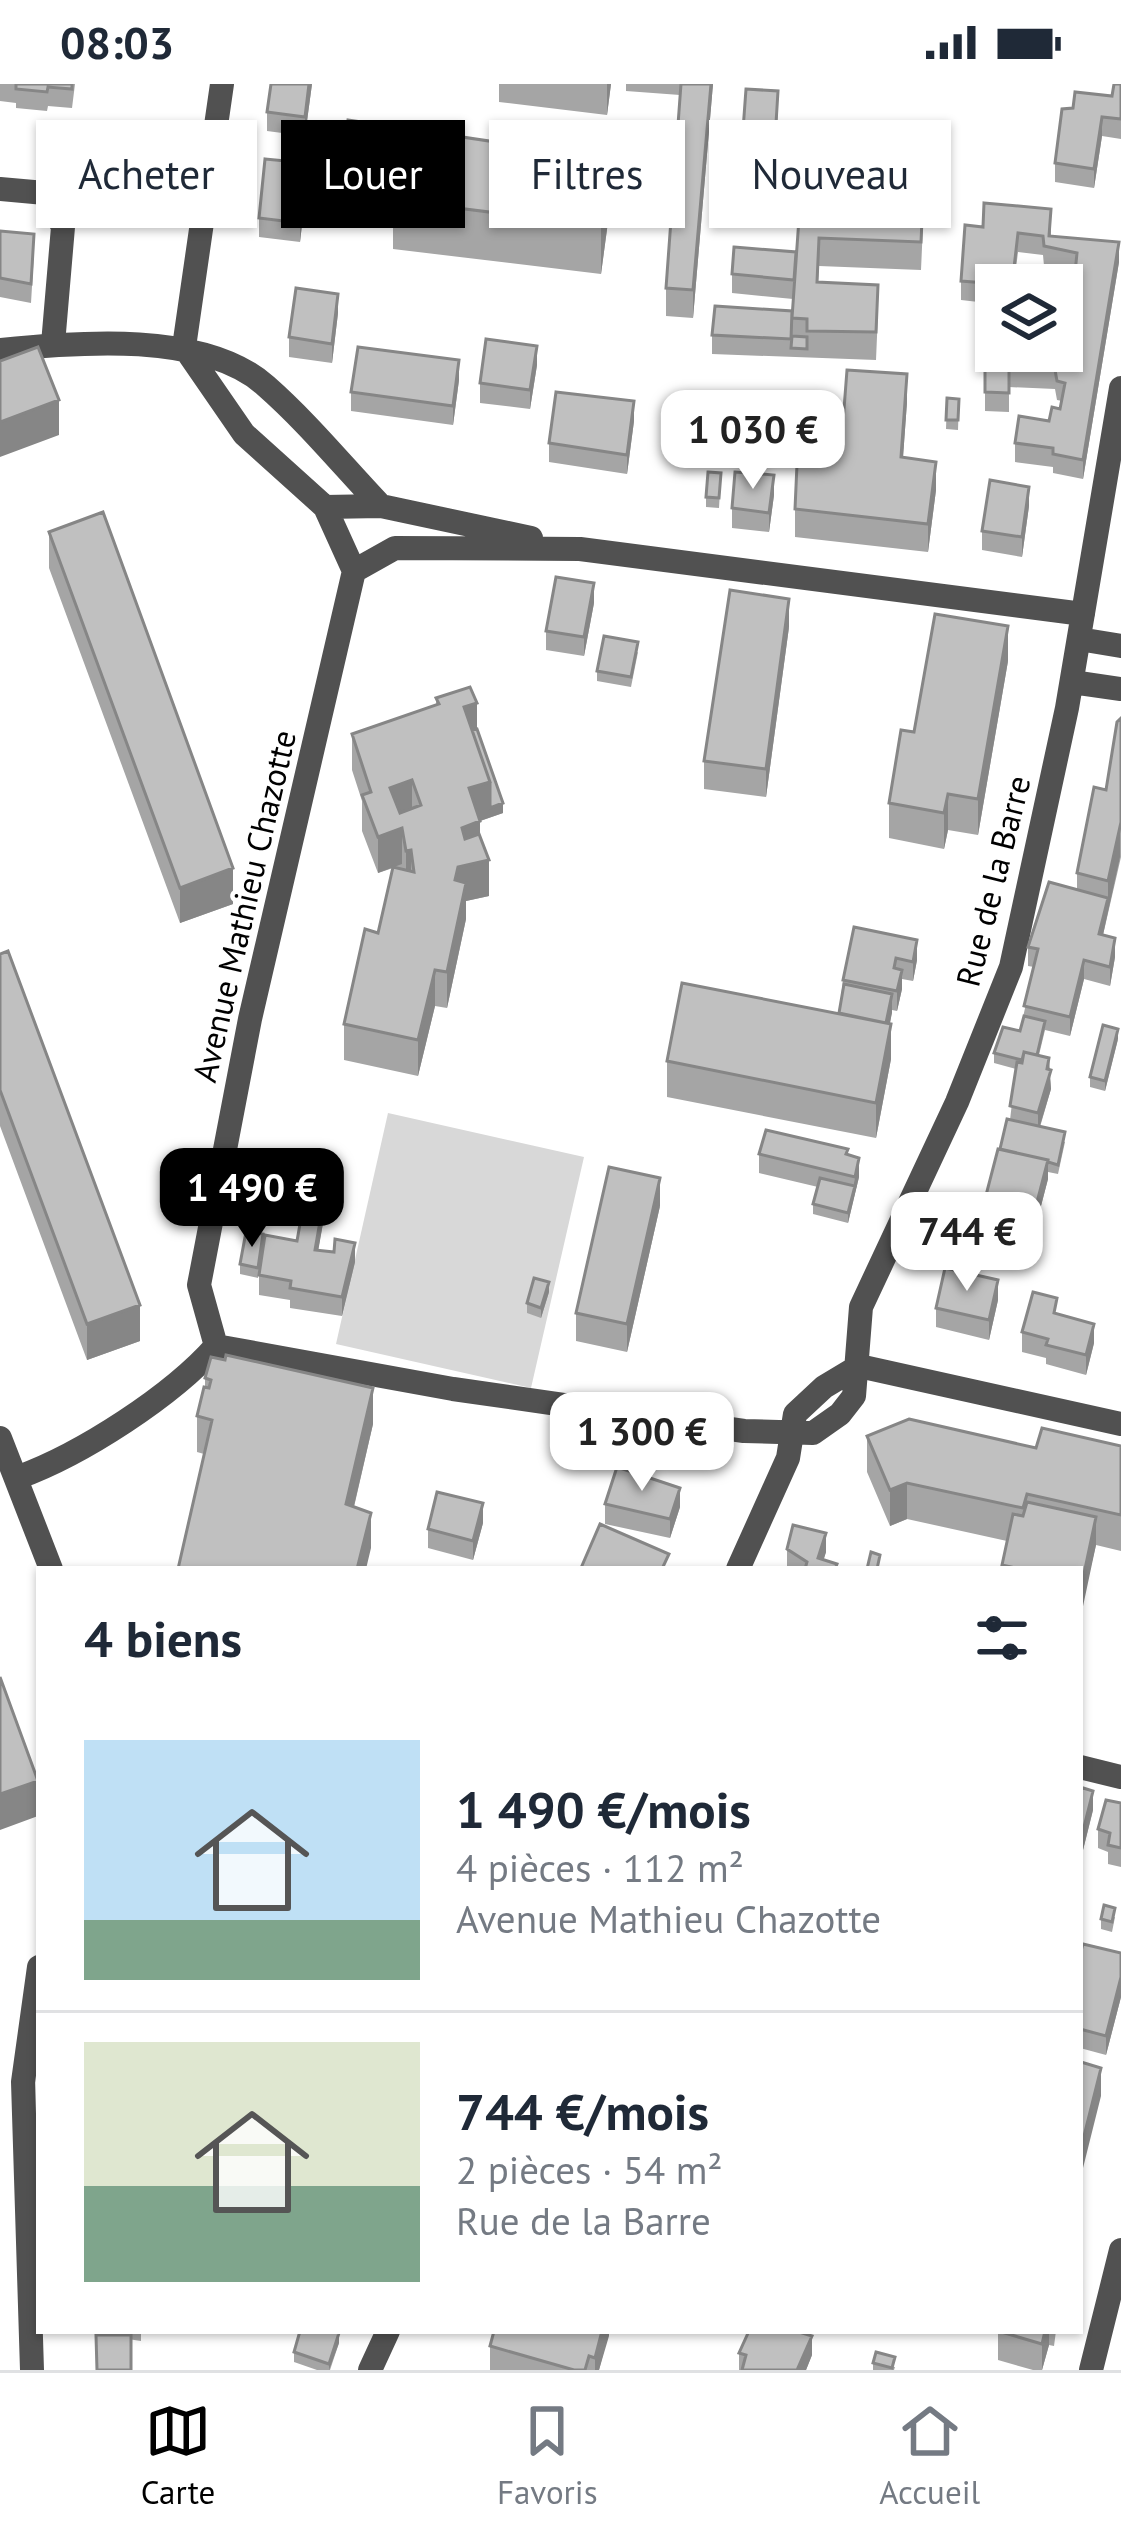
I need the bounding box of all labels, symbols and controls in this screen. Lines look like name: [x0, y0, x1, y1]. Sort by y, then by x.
text: 08:03: [60, 13, 174, 71]
chip: Acheter: [36, 120, 257, 228]
chip: Louer: [281, 120, 465, 228]
chip: Filtres: [489, 120, 685, 228]
chip: Nouveau: [709, 120, 951, 228]
map controls: [975, 264, 1083, 372]
button: layers: [975, 264, 1083, 372]
pin: 1 030 €: [642, 390, 864, 492]
text: 1 030 €: [688, 403, 818, 454]
street label: Avenue Mathieu Chazotte: [182, 726, 305, 1086]
street label: Rue de la Barre: [946, 771, 1039, 991]
pin: 1 490 €: [141, 1148, 363, 1250]
text: 1 490 €: [187, 1161, 317, 1212]
pin: 744 €: [883, 1192, 1051, 1294]
text: 744 €: [918, 1205, 1016, 1256]
pin: 1 300 €: [531, 1392, 753, 1494]
text: 1 300 €: [577, 1405, 707, 1456]
text: 4 biens: [84, 1605, 242, 1671]
icon: filters: [969, 1605, 1035, 1671]
text: 1 490 €/mois: [456, 1776, 751, 1842]
icon: home: [180, 1788, 324, 1932]
text: 4 pièces · 112 m²: [456, 1842, 744, 1893]
text: Avenue Mathieu Chazotte: [456, 1893, 881, 1944]
text: 744 €/mois: [456, 2078, 709, 2144]
icon: home: [180, 2090, 324, 2234]
text: 2 pièces · 54 m²: [456, 2144, 723, 2195]
text: Rue de la Barre: [456, 2195, 711, 2246]
tab: Carte: [141, 2398, 215, 2513]
tab: Favoris: [497, 2398, 598, 2513]
tab: Accueil: [879, 2398, 980, 2513]

